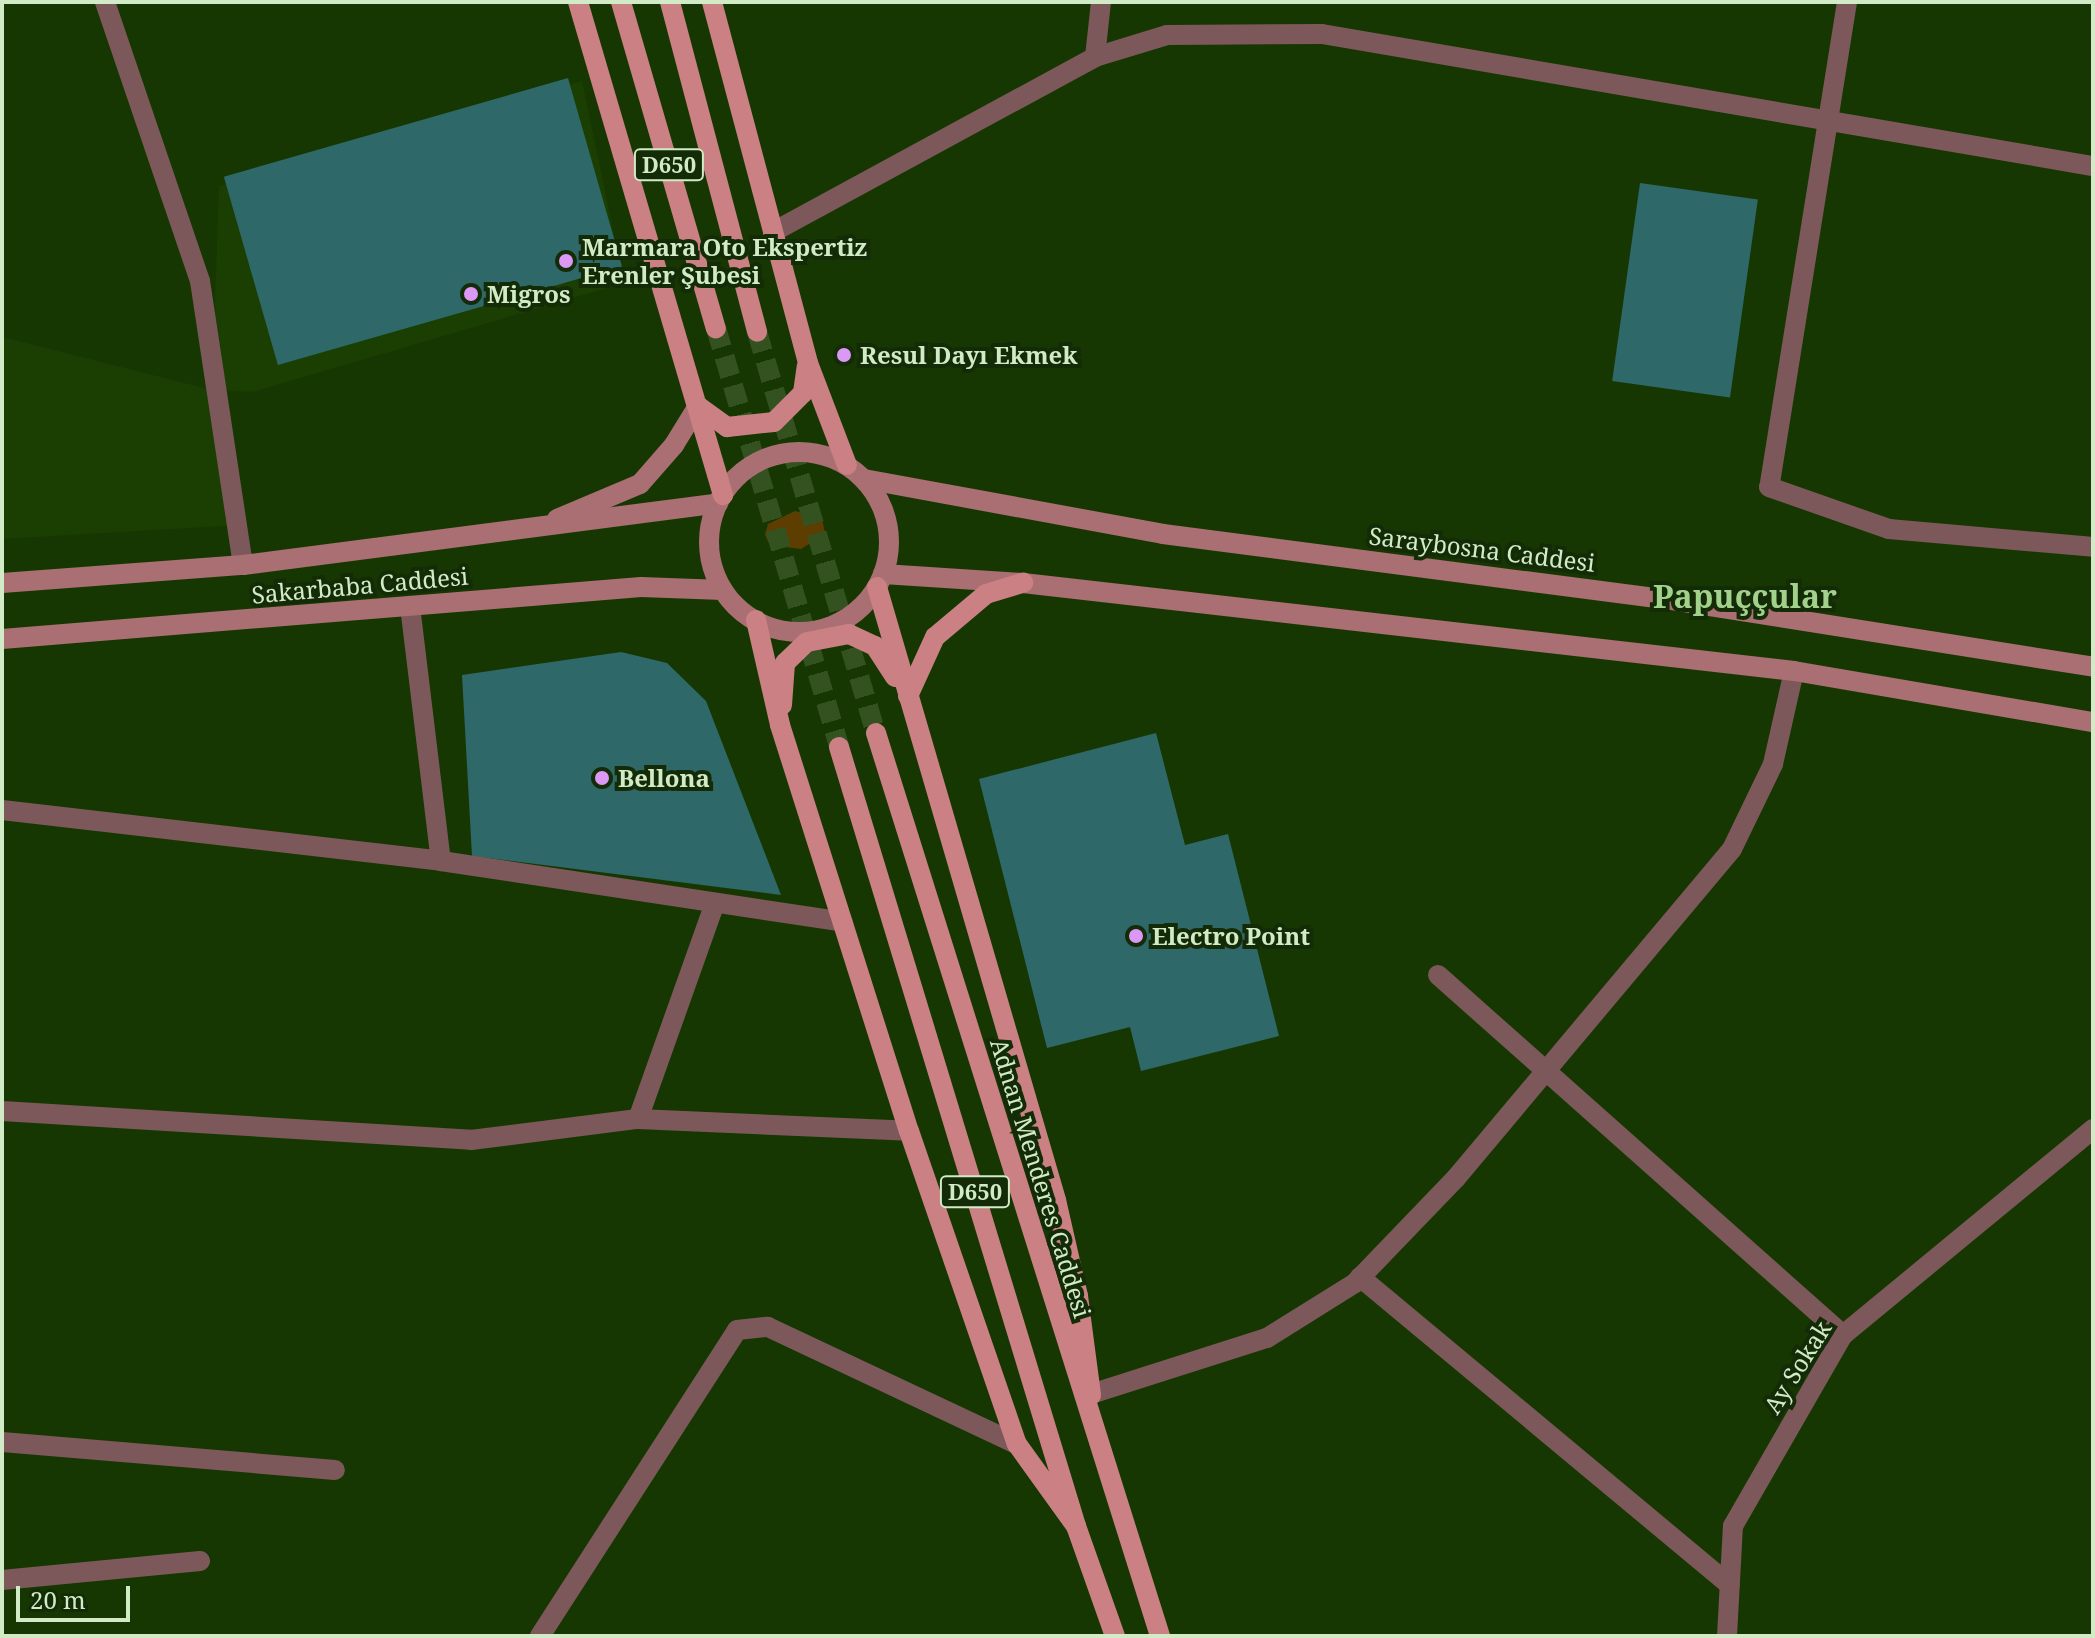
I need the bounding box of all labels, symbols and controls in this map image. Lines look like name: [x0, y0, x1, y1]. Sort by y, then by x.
road number: D650: [633, 147, 705, 183]
place label: Marmara Oto Ekspertiz Erenler Şubesi: [582, 233, 867, 289]
marker: Marmara Oto Ekspertiz Erenler Şubesi: [557, 252, 575, 270]
place label: Migros: [487, 280, 571, 308]
marker: Migros: [462, 285, 480, 303]
place label: Resul Dayı Ekmek: [860, 341, 1078, 369]
marker: Resul Dayı Ekmek: [835, 346, 853, 364]
street label: Saraybosna Caddesi: [1367, 521, 1597, 577]
street label: Sakarbaba Caddesi: [251, 561, 469, 609]
district label: Papuççular: [1653, 577, 1837, 615]
place label: Bellona: [618, 764, 710, 792]
marker: Bellona: [593, 769, 611, 787]
place label: Electro Point: [1152, 922, 1310, 950]
marker: Electro Point: [1127, 927, 1145, 945]
street label: Adnan Menderes Caddesi: [985, 1035, 1097, 1321]
road number: D650: [939, 1174, 1011, 1210]
street label: Ay Sokak: [1757, 1315, 1837, 1419]
scale bar: [20, 1570, 134, 1620]
text: 20 m: [30, 1583, 86, 1616]

